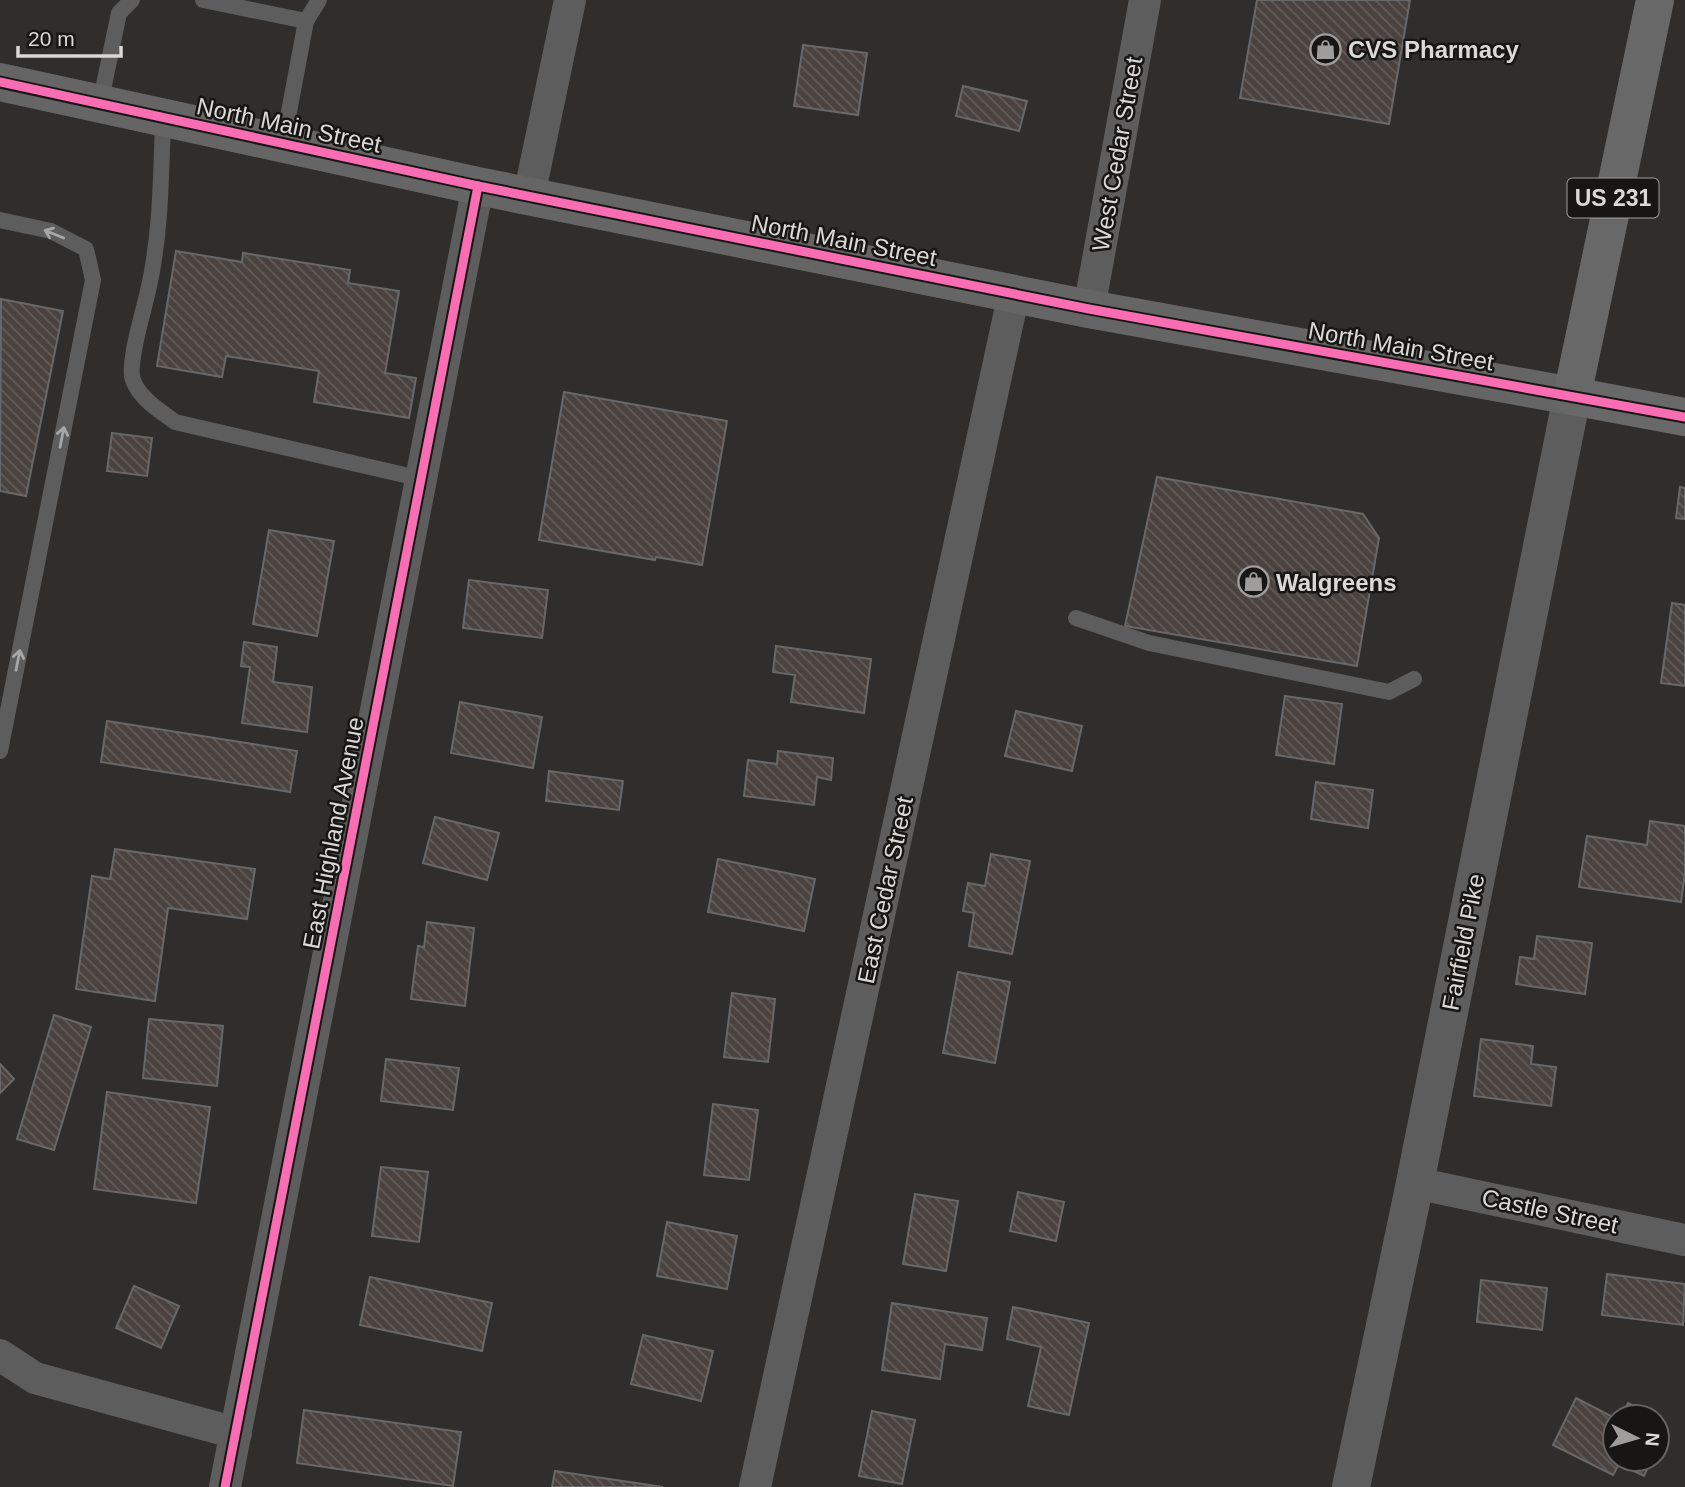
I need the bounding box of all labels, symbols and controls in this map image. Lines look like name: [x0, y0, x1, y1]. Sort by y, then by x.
scale bar: [18, 14, 121, 58]
text: 20 m: [28, 27, 75, 50]
shop icon: CVS Pharmacy: [1308, 32, 1342, 66]
place label: CVS Pharmacy: [1348, 36, 1519, 63]
street label: West Cedar Street: [1087, 54, 1147, 253]
street label: North Main Street: [194, 92, 384, 158]
road number: US 231: [1568, 178, 1658, 218]
street label: North Main Street: [749, 209, 939, 271]
one-way arrow: [44, 226, 65, 239]
street label: North Main Street: [1306, 316, 1496, 376]
one-way arrow: [56, 426, 69, 449]
shop icon: Walgreens: [1236, 565, 1270, 599]
place label: Walgreens: [1276, 569, 1396, 596]
one-way arrow: [12, 649, 25, 672]
street label: East Highland Avenue: [297, 715, 369, 951]
street label: East Cedar Street: [852, 794, 918, 986]
street label: Fairfield Pike: [1437, 871, 1489, 1013]
street label: Castle Street: [1479, 1183, 1621, 1239]
north arrow: [1601, 1403, 1671, 1473]
text: N: [1641, 1432, 1663, 1447]

